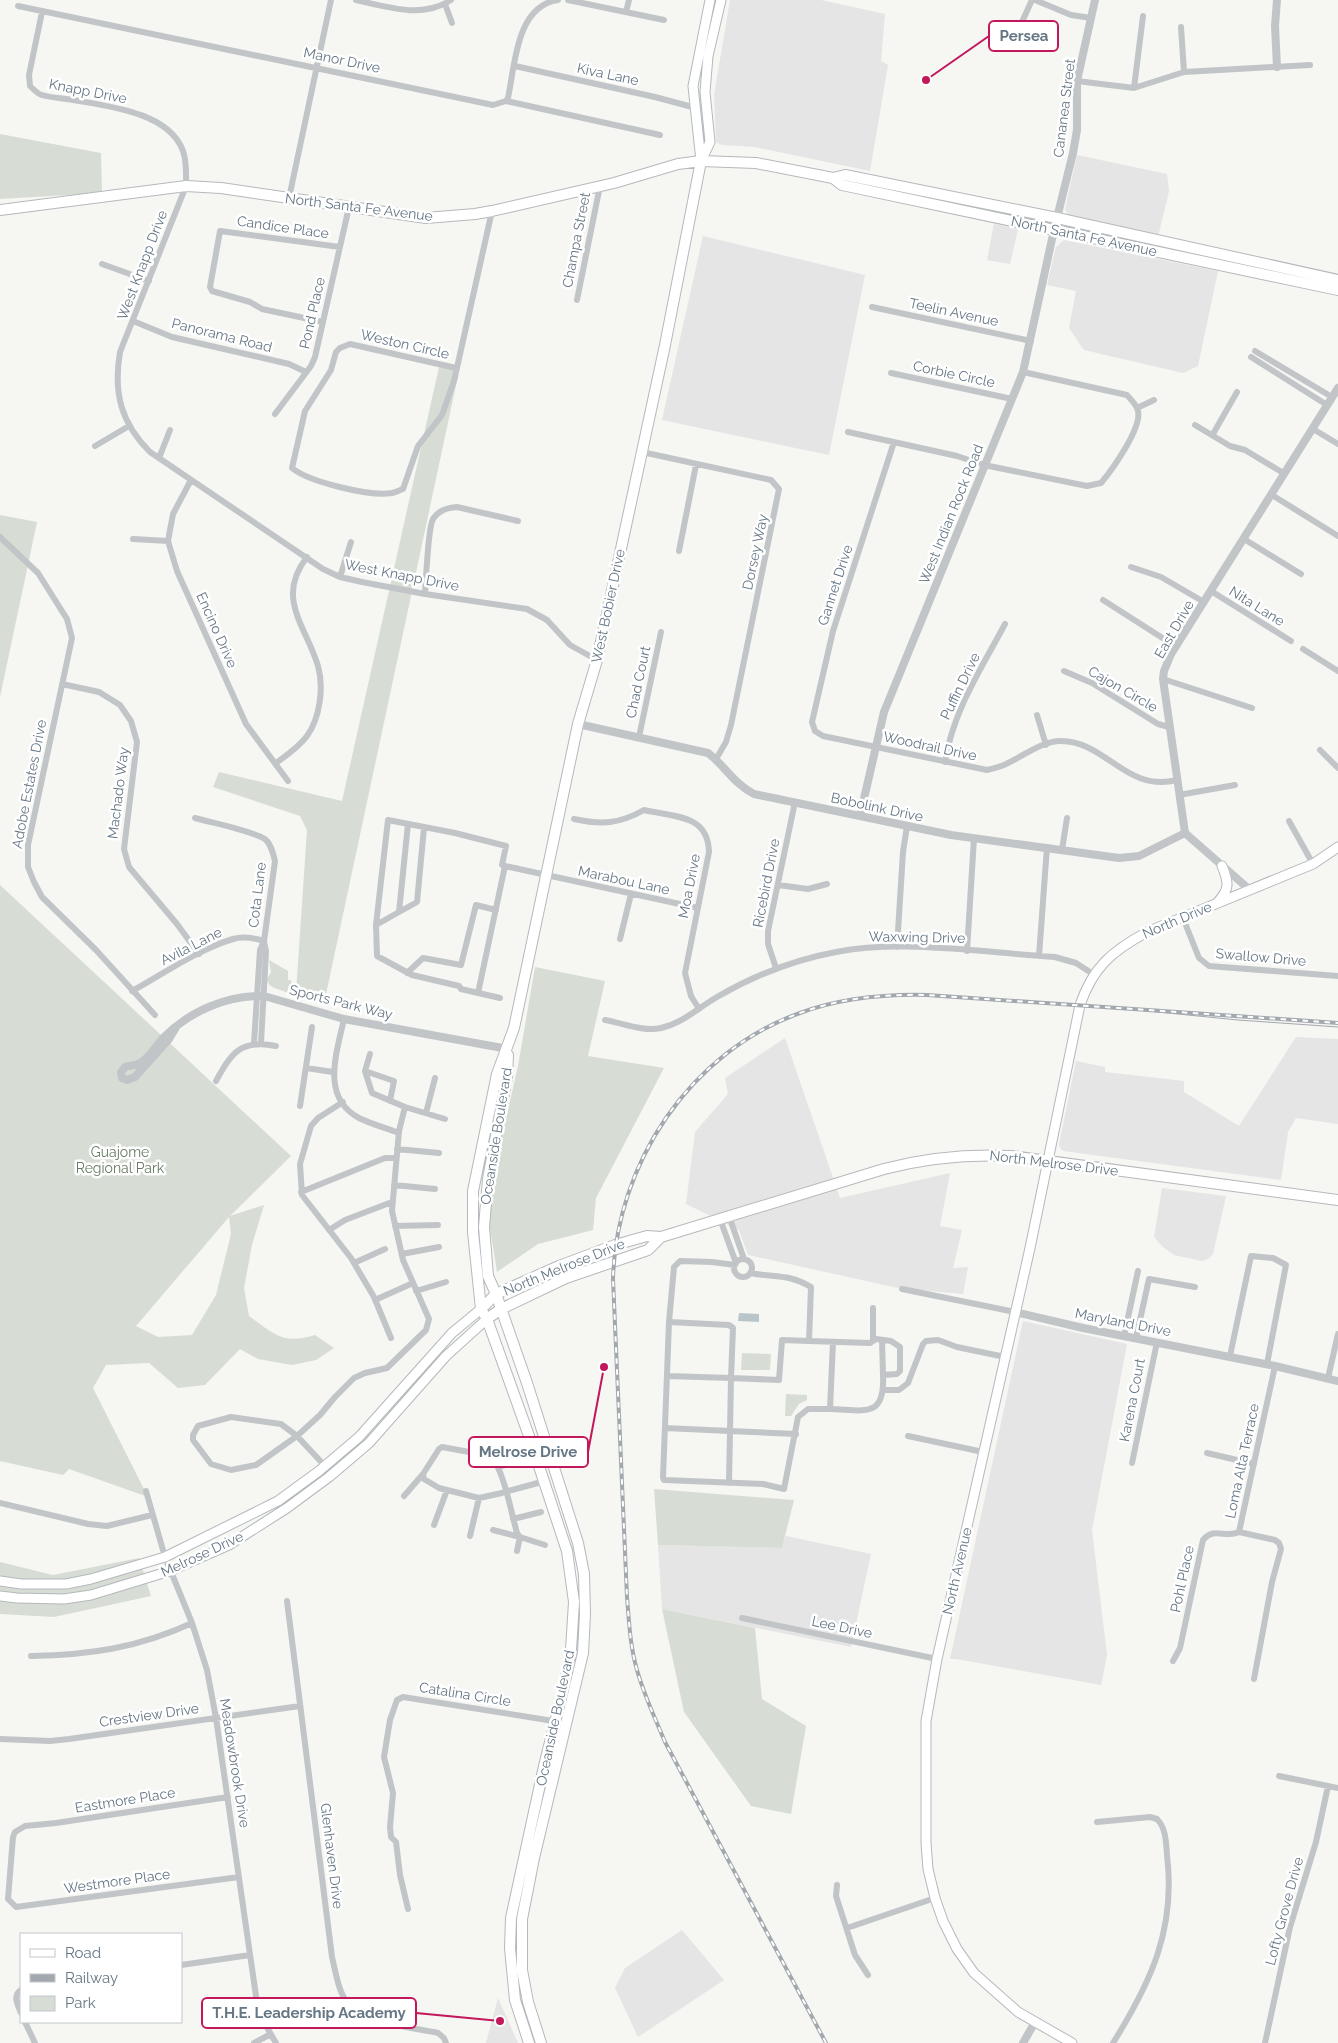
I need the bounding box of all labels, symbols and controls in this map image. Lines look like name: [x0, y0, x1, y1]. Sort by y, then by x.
callout: Persea: [989, 21, 1058, 51]
text: Persea: [1000, 27, 1049, 45]
street label: Manor Drive: [302, 44, 382, 76]
street label: Cananea Street: [1050, 57, 1078, 158]
street label: Kiva Lane: [576, 60, 640, 88]
street label: Knapp Drive: [48, 76, 128, 106]
street label: North Santa Fe Avenue: [284, 190, 434, 224]
street label: Champa Street: [559, 191, 593, 289]
street label: West Knapp Drive: [114, 208, 170, 322]
street label: Candice Place: [236, 213, 330, 241]
street label: North Santa Fe Avenue: [1010, 213, 1158, 259]
street label: Pond Place: [296, 275, 328, 351]
street label: Teelin Avenue: [908, 295, 1000, 329]
street label: Panorama Road: [170, 315, 274, 355]
street label: Weston Circle: [359, 326, 451, 362]
street label: Corbie Circle: [912, 358, 996, 390]
street label: West Indian Rock Road: [916, 442, 986, 586]
street label: Dorsey Way: [739, 512, 771, 591]
street label: Gannet Drive: [814, 543, 856, 627]
street label: West Bobier Drive: [588, 548, 628, 664]
street label: West Knapp Drive: [344, 556, 460, 594]
street label: Nita Lane: [1227, 583, 1287, 629]
street label: Encino Drive: [193, 590, 241, 670]
street label: East Drive: [1151, 597, 1197, 661]
street label: Chad Court: [623, 644, 654, 720]
street label: Puffin Drive: [937, 650, 983, 722]
street label: Cajon Circle: [1085, 663, 1161, 715]
street label: Adobe Estates Drive: [9, 718, 49, 850]
street label: Woodrail Drive: [882, 728, 978, 764]
street label: Machado Way: [104, 746, 132, 840]
street label: Bobolink Drive: [829, 789, 925, 825]
street label: Ricebird Drive: [750, 837, 782, 929]
street label: Moa Drive: [675, 853, 703, 919]
street label: Cota Lane: [245, 861, 269, 929]
street label: Marabou Lane: [577, 862, 671, 898]
street label: North Drive: [1140, 898, 1214, 942]
street label: Avila Lane: [158, 924, 224, 968]
street label: Waxwing Drive: [868, 928, 966, 946]
street label: Swallow Drive: [1215, 945, 1307, 969]
street label: Sports Park Way: [288, 981, 395, 1023]
street label: Oceanside Boulevard: [477, 1066, 515, 1206]
park label: Guajome Regional Park: [76, 1144, 165, 1176]
street label: North Melrose Drive: [989, 1147, 1119, 1179]
street label: North Melrose Drive: [501, 1235, 627, 1299]
street label: Maryland Drive: [1074, 1305, 1172, 1339]
street label: Karena Court: [1116, 1357, 1148, 1443]
street label: Loma Alta Terrace: [1222, 1402, 1262, 1520]
callout: Melrose Drive: [469, 1437, 588, 1467]
text: Melrose Drive: [479, 1443, 577, 1461]
street label: North Avenue: [939, 1526, 975, 1616]
street label: Melrose Drive: [158, 1528, 246, 1580]
street label: Pohl Place: [1167, 1544, 1197, 1614]
street label: Lee Drive: [810, 1613, 874, 1641]
street label: Oceanside Boulevard: [533, 1649, 577, 1787]
street label: Catalina Circle: [418, 1679, 512, 1709]
street label: Meadowbrook Drive: [217, 1697, 253, 1829]
street label: Crestview Drive: [98, 1700, 200, 1730]
street label: Eastmore Place: [74, 1784, 176, 1816]
street label: Glenhaven Drive: [318, 1802, 346, 1910]
street label: Lofty Grove Drive: [1262, 1855, 1306, 1967]
street label: Westmore Place: [63, 1866, 171, 1896]
legend: [20, 1933, 182, 2023]
text: Road: [65, 1944, 101, 1962]
text: Railway: [65, 1969, 118, 1987]
text: Park: [65, 1994, 96, 2012]
callout: T.H.E. Leadership Academy: [202, 1998, 416, 2028]
text: T.H.E. Leadership Academy: [212, 2004, 407, 2022]

